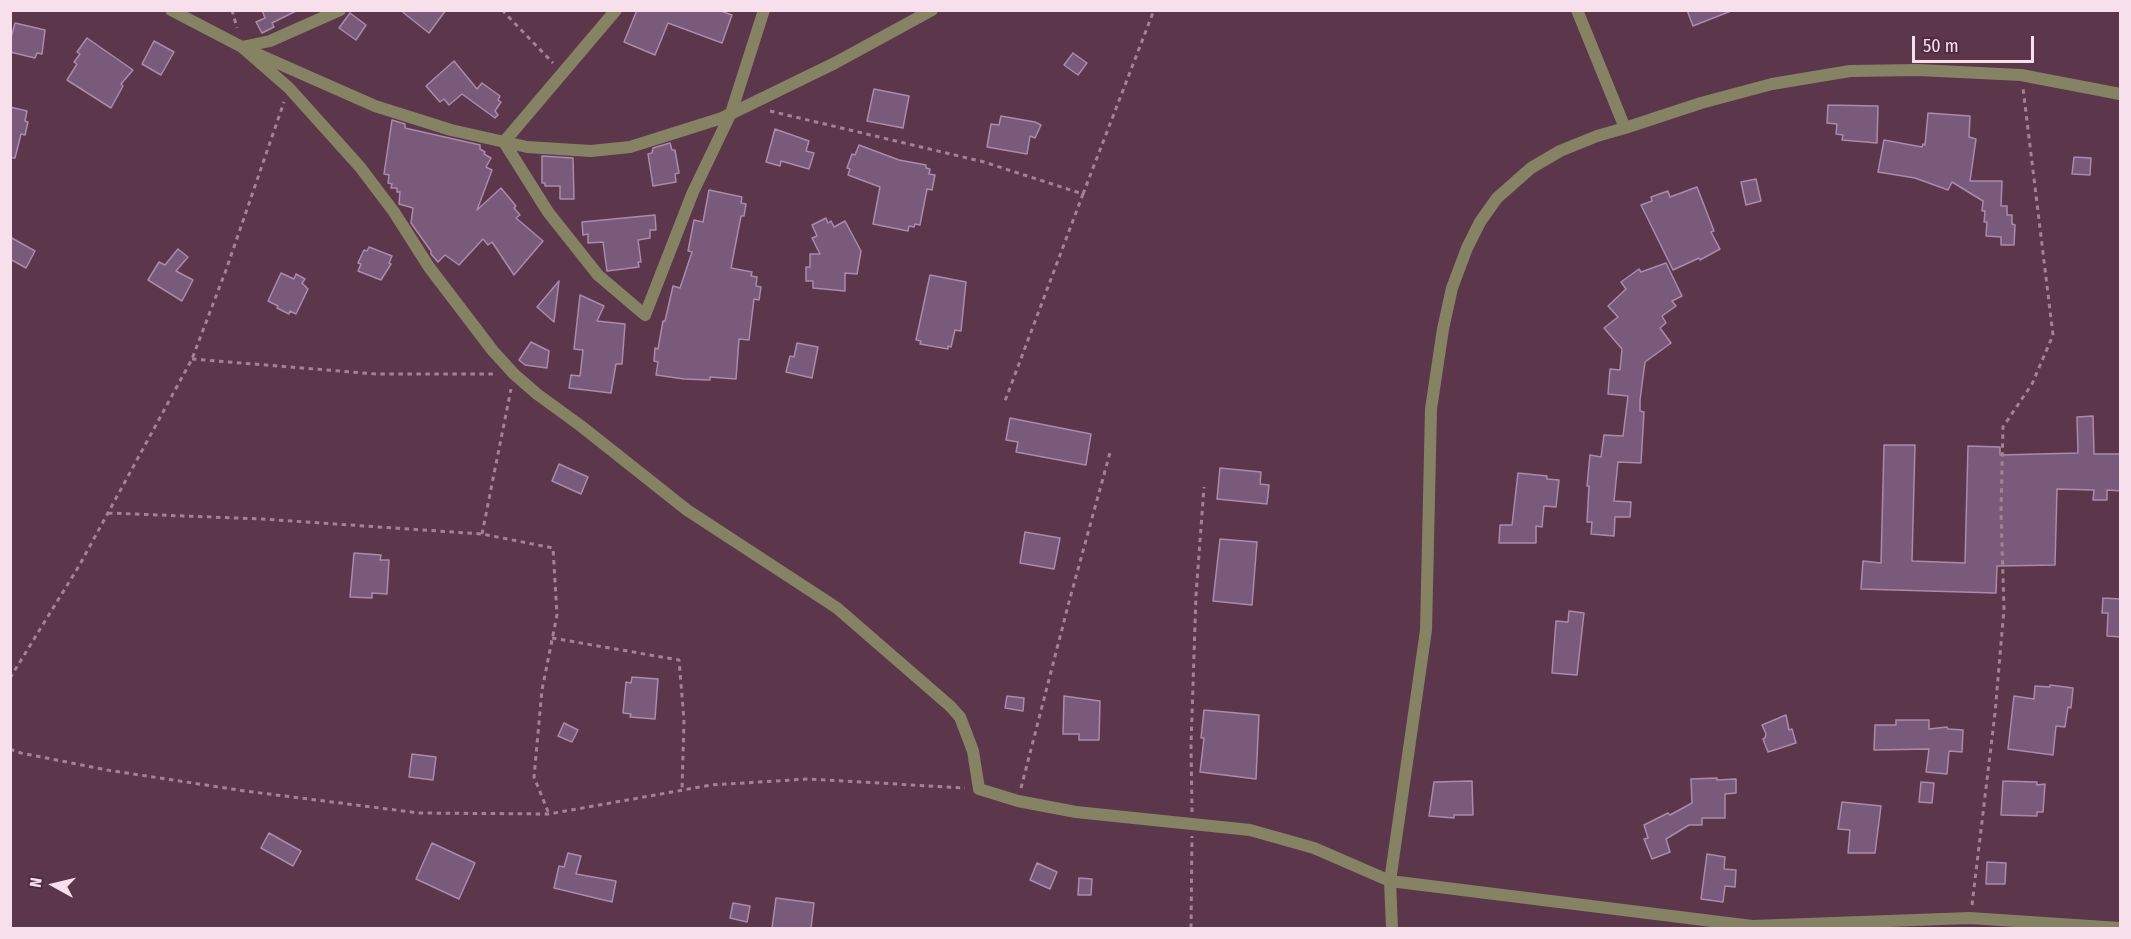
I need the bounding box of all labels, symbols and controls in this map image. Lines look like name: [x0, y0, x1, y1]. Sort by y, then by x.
scale bar: [1915, 24, 2036, 62]
text: 50 m: [1923, 35, 1959, 57]
north arrow: [24, 855, 84, 915]
text: N: [26, 876, 46, 888]

